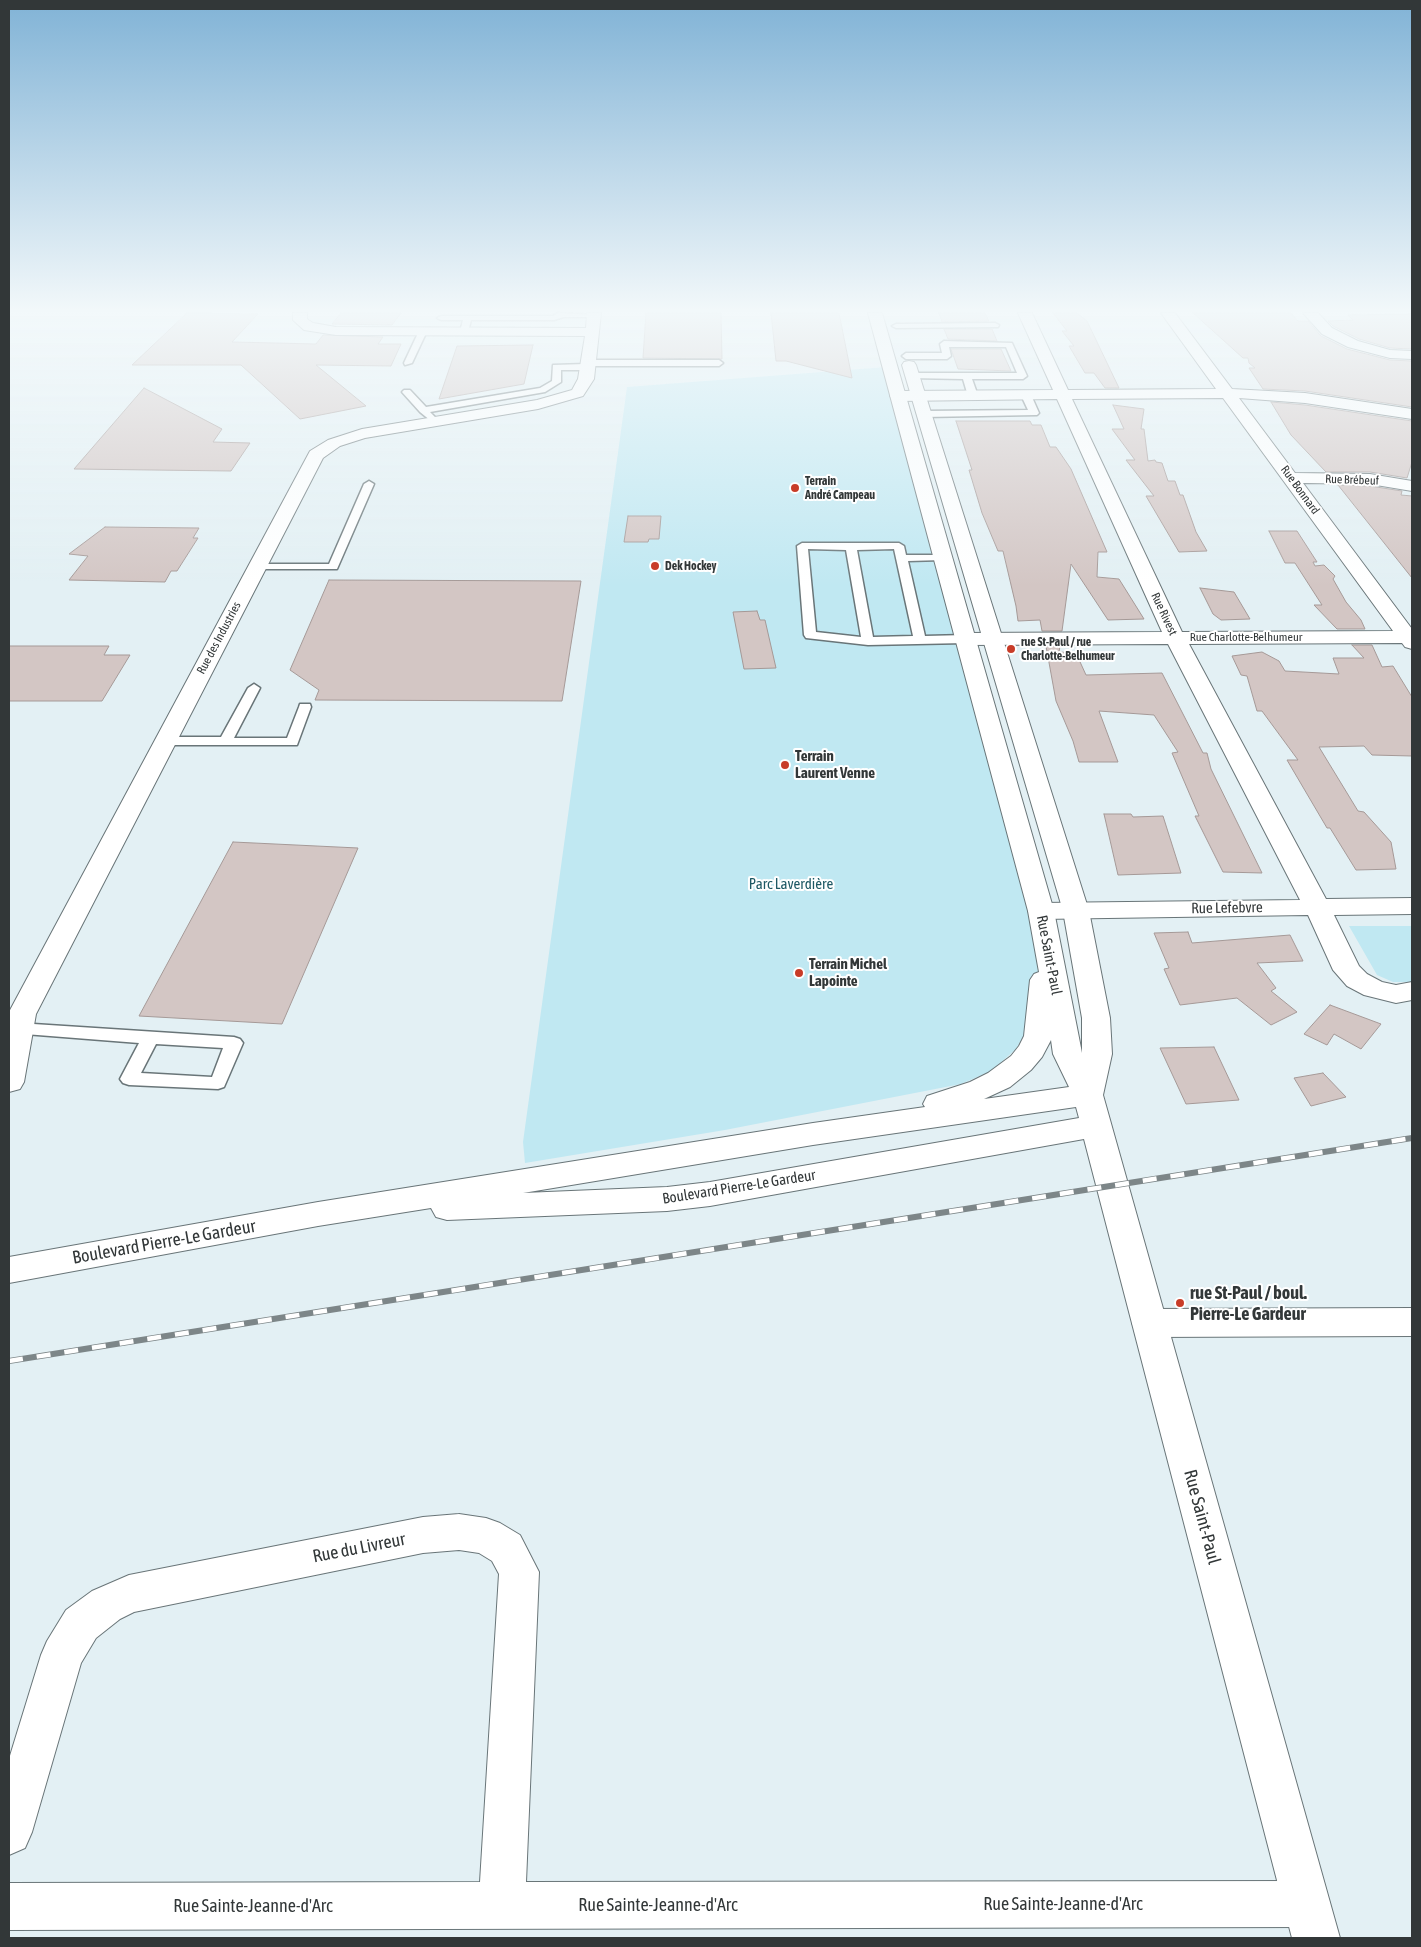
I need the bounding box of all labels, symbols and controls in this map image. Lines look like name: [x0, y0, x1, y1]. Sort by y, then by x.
street label: Rue Bonnard: [1278, 463, 1322, 517]
street label: Rue Brébeuf: [1325, 472, 1379, 488]
place label: Terrain André Campeau: [805, 474, 875, 502]
marker: Terrain André Campeau: [789, 482, 801, 494]
place label: Dek Hockey: [665, 559, 716, 573]
marker: Dek Hockey: [649, 560, 661, 572]
street label: Rue Rivest: [1148, 590, 1180, 638]
street label: Rue des Industries: [194, 599, 244, 677]
street label: Rue Charlotte-Belhumeur: [1190, 630, 1302, 644]
place label: rue St-Paul / rue Charlotte-Belhumeur: [1021, 635, 1115, 663]
marker: rue St-Paul / rue Charlotte-Belhumeur: [1005, 643, 1017, 655]
place label: Terrain Laurent Venne: [795, 747, 875, 782]
marker: Terrain Laurent Venne: [779, 759, 791, 771]
park label: Parc Laverdière: [749, 875, 833, 893]
street label: Rue Lefebvre: [1191, 898, 1263, 918]
street label: Rue Saint-Paul: [1032, 914, 1066, 996]
place label: Terrain Michel Lapointe: [809, 955, 887, 990]
marker: Terrain Michel Lapointe: [793, 967, 805, 979]
street label: Boulevard Pierre-Le Gardeur: [661, 1166, 817, 1208]
street label: Boulevard Pierre-Le Gardeur: [71, 1215, 257, 1269]
place label: rue St-Paul / boul. Pierre-Le Gardeur: [1190, 1282, 1307, 1325]
marker: rue St-Paul / boul. Pierre-Le Gardeur: [1174, 1297, 1186, 1309]
street label: Rue Saint-Paul: [1179, 1467, 1225, 1567]
street label: Rue du Livreur: [311, 1528, 407, 1568]
street label: Rue Sainte-Jeanne-d'Arc: [983, 1893, 1143, 1915]
street label: Rue Sainte-Jeanne-d'Arc: [578, 1894, 738, 1916]
street label: Rue Sainte-Jeanne-d'Arc: [173, 1895, 333, 1917]

